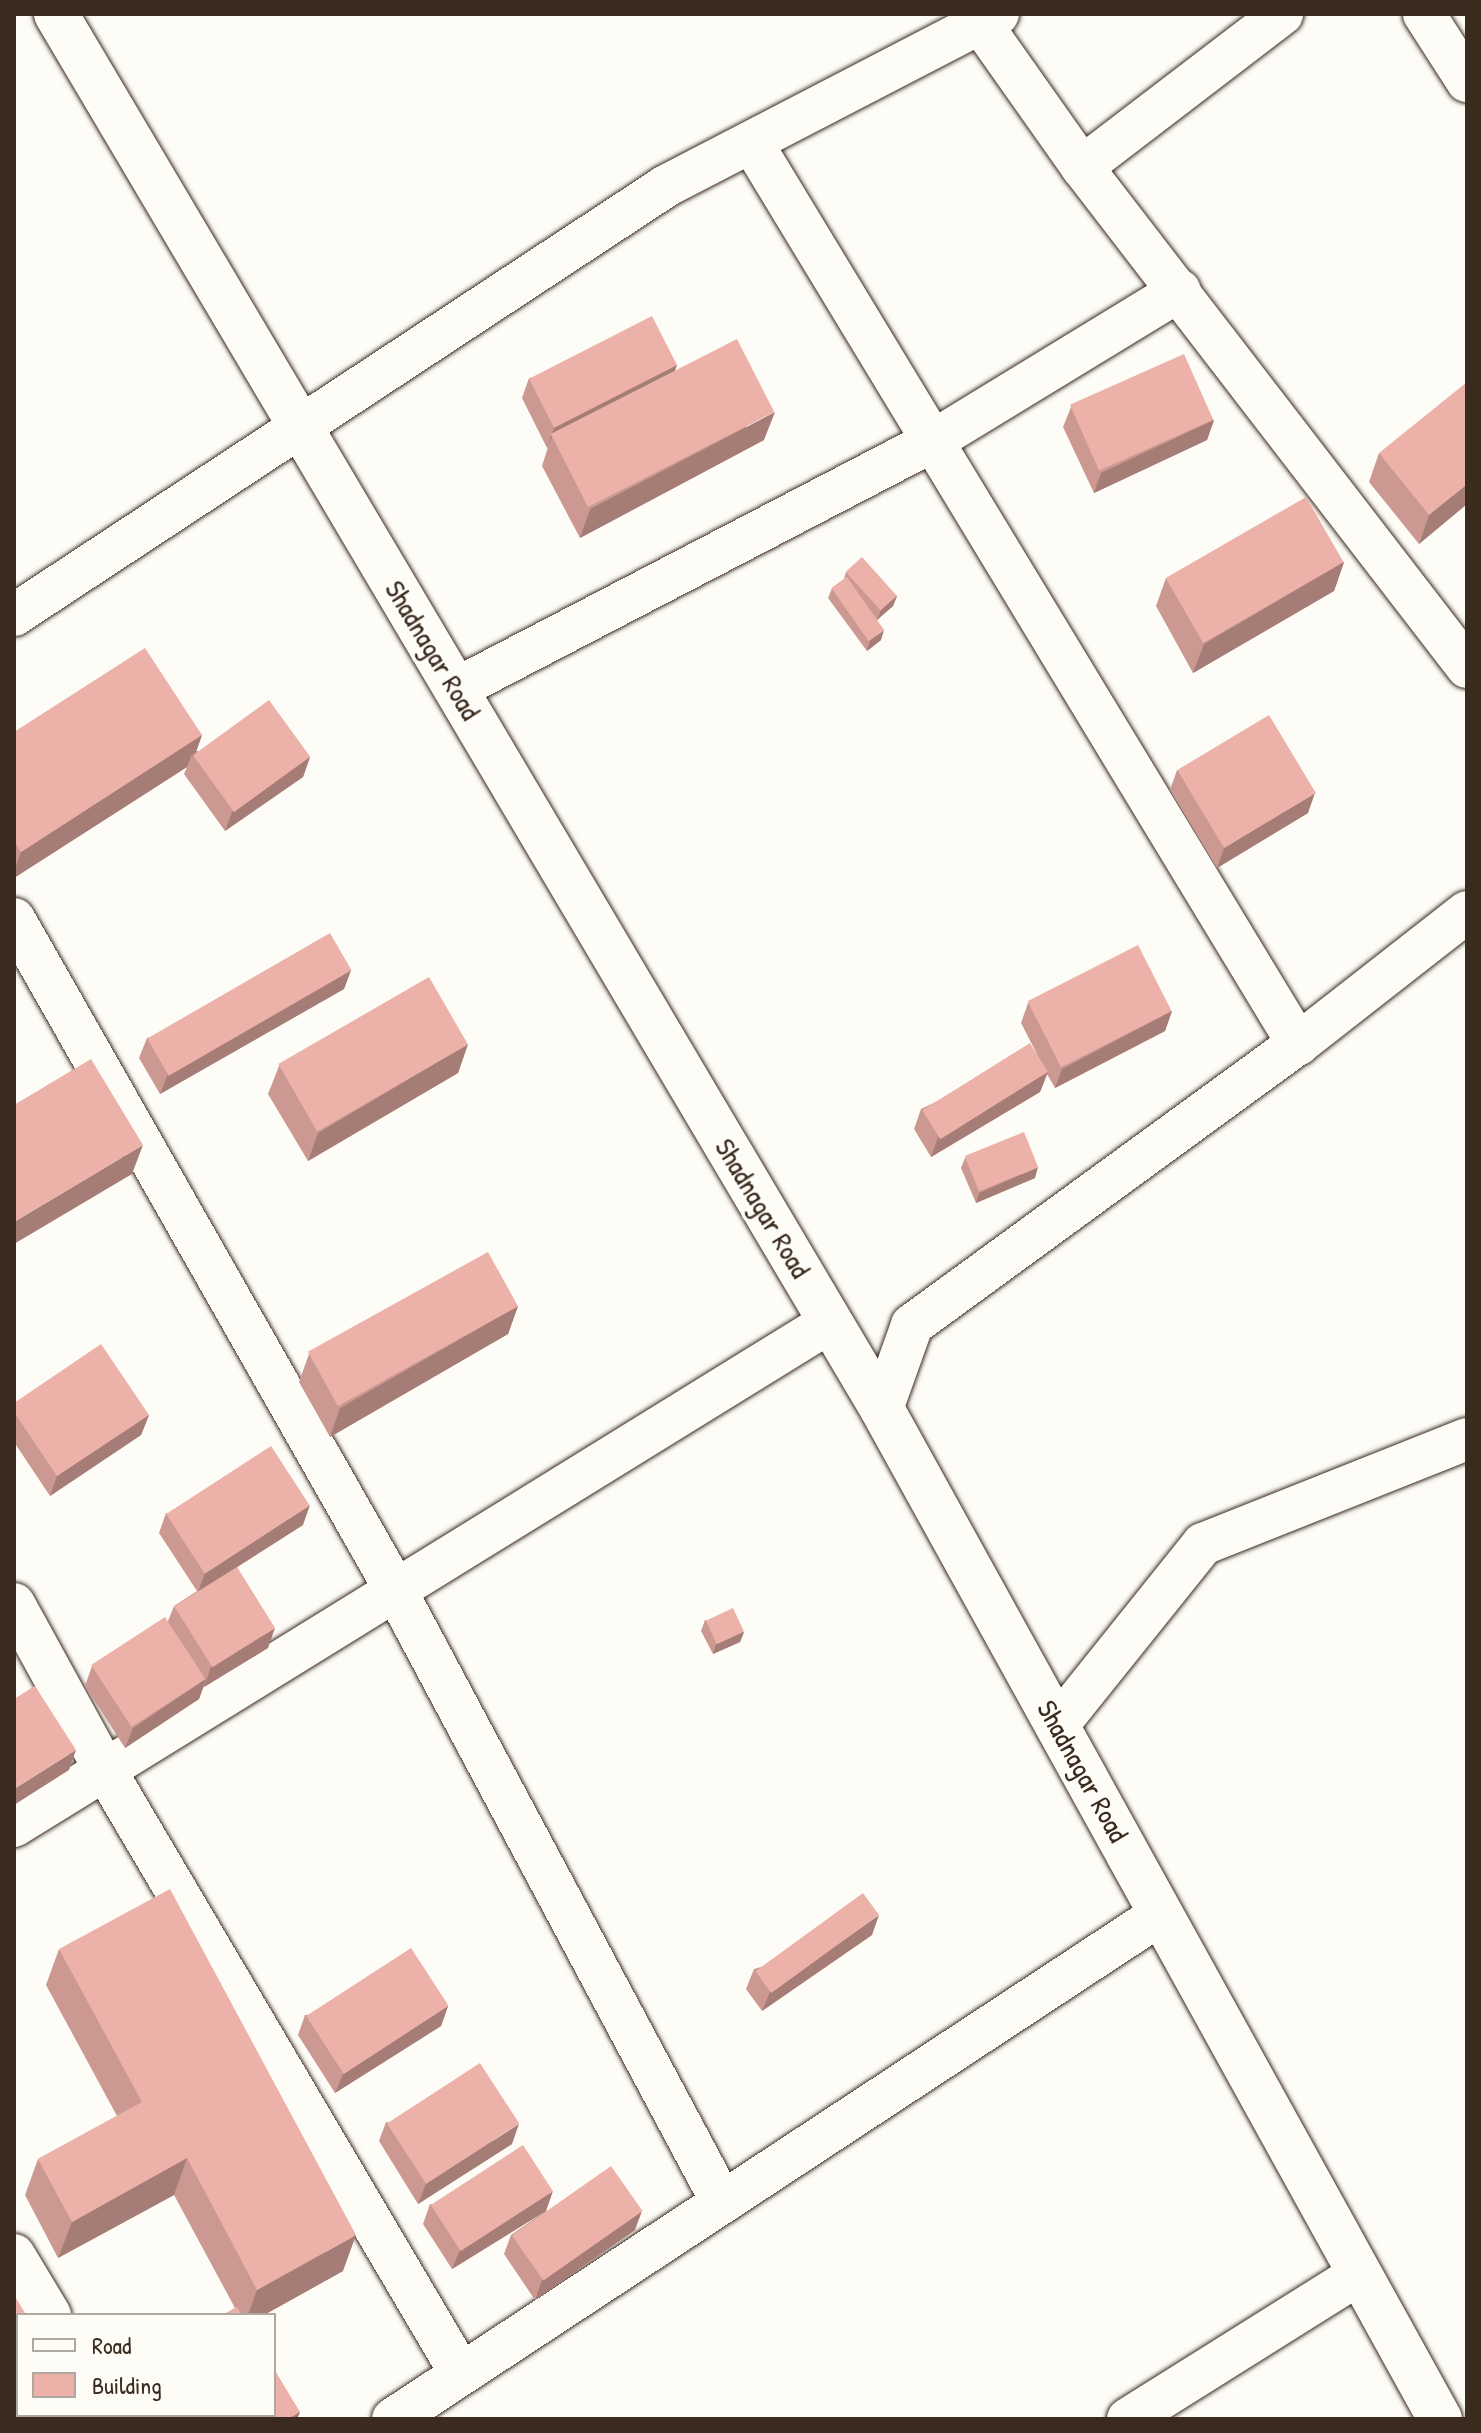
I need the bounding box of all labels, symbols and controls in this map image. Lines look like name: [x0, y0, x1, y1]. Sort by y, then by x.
street label: Shadnagar Road: [378, 574, 488, 726]
street label: Shadnagar Road: [708, 1132, 818, 1284]
street label: Shadnagar Road: [1030, 1694, 1136, 1848]
legend: [16, 2313, 276, 2417]
text: Road: [92, 2329, 131, 2361]
text: Building: [92, 2369, 162, 2401]

